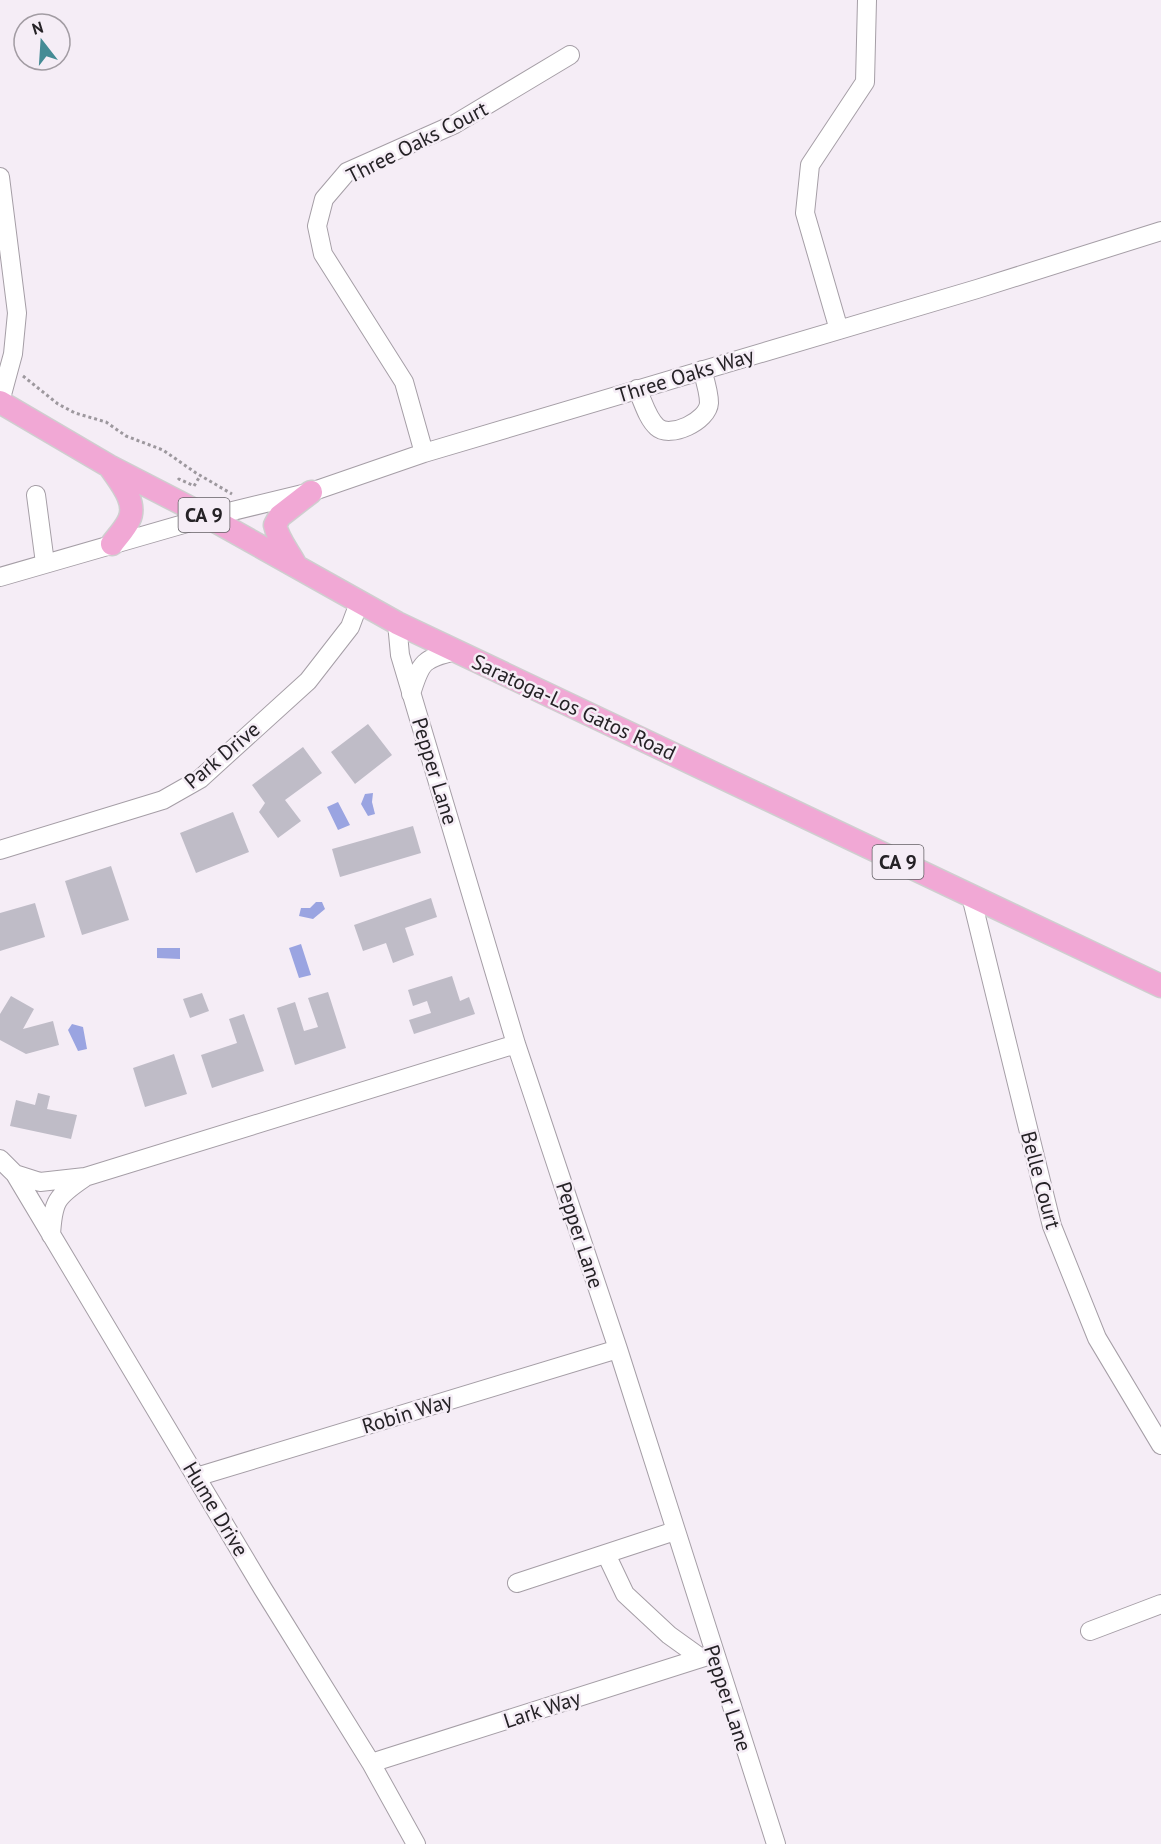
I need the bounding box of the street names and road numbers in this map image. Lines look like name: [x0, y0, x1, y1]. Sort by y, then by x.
street label: Three Oaks Court: [342, 95, 492, 189]
street label: Three Oaks Way: [613, 341, 757, 409]
road number: CA 9: [178, 498, 230, 532]
street label: Saratoga-Los Gatos Road: [468, 648, 680, 766]
street label: Pepper Lane: [406, 714, 464, 828]
street label: Park Drive: [179, 716, 265, 794]
road number: CA 9: [872, 845, 924, 879]
street label: Belle Court: [1015, 1128, 1067, 1232]
street label: Pepper Lane: [550, 1178, 610, 1292]
street label: Robin Way: [359, 1386, 456, 1440]
street label: Hume Drive: [177, 1457, 255, 1561]
street label: Pepper Lane: [698, 1641, 758, 1755]
street label: Lark Way: [500, 1684, 584, 1734]

